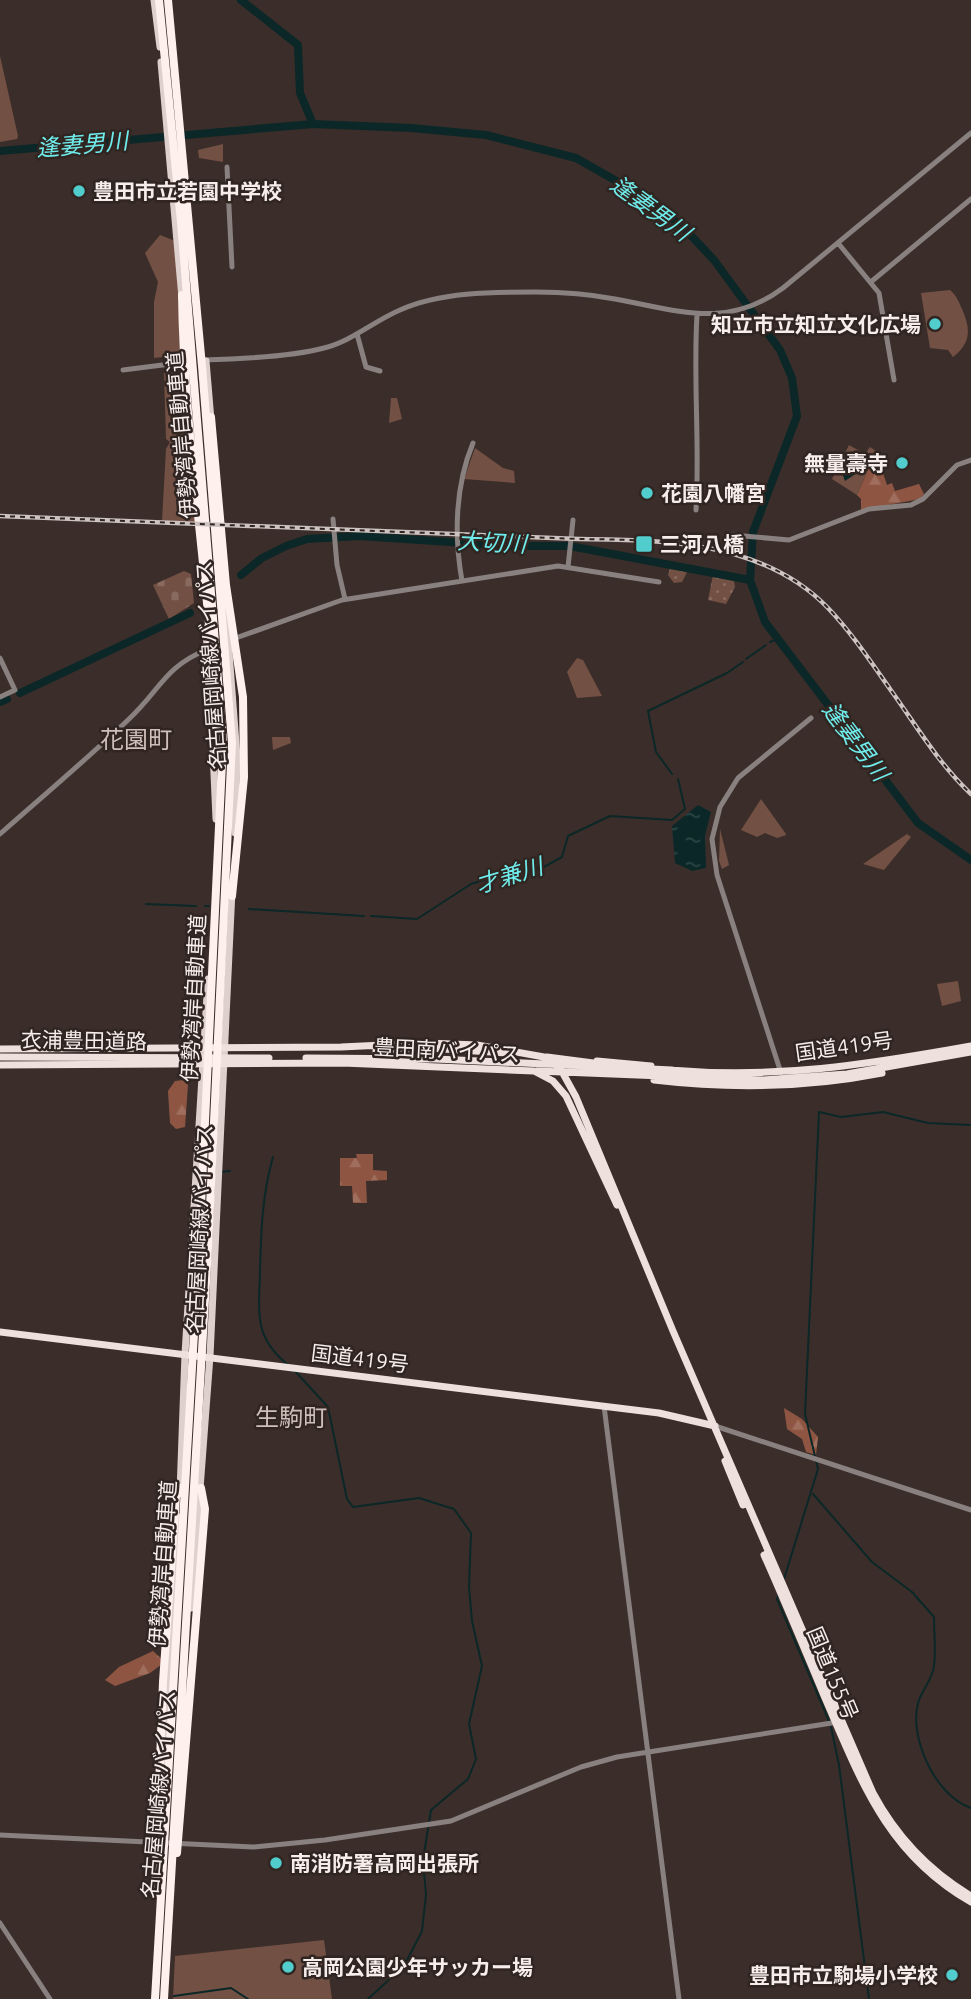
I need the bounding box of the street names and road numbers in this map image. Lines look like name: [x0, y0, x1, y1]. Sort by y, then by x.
street label: 伊勢湾岸自動車道: [162, 350, 200, 520]
street label: 名古屋岡崎線バイパス: [191, 560, 229, 770]
street label: 伊勢湾岸自動車道: [177, 913, 209, 1083]
street label: 衣浦豊田道路: [21, 1027, 147, 1053]
street label: 国道419号: [794, 1027, 894, 1065]
street label: 豊田南バイパス: [373, 1034, 521, 1066]
street label: 名古屋岡崎線バイパス: [182, 1124, 216, 1334]
street label: 国道419号: [310, 1340, 410, 1376]
street label: 伊勢湾岸自動車道: [144, 1479, 180, 1649]
street label: 国道155号: [803, 1623, 863, 1723]
street label: 名古屋岡崎線バイパス: [137, 1689, 179, 1899]

